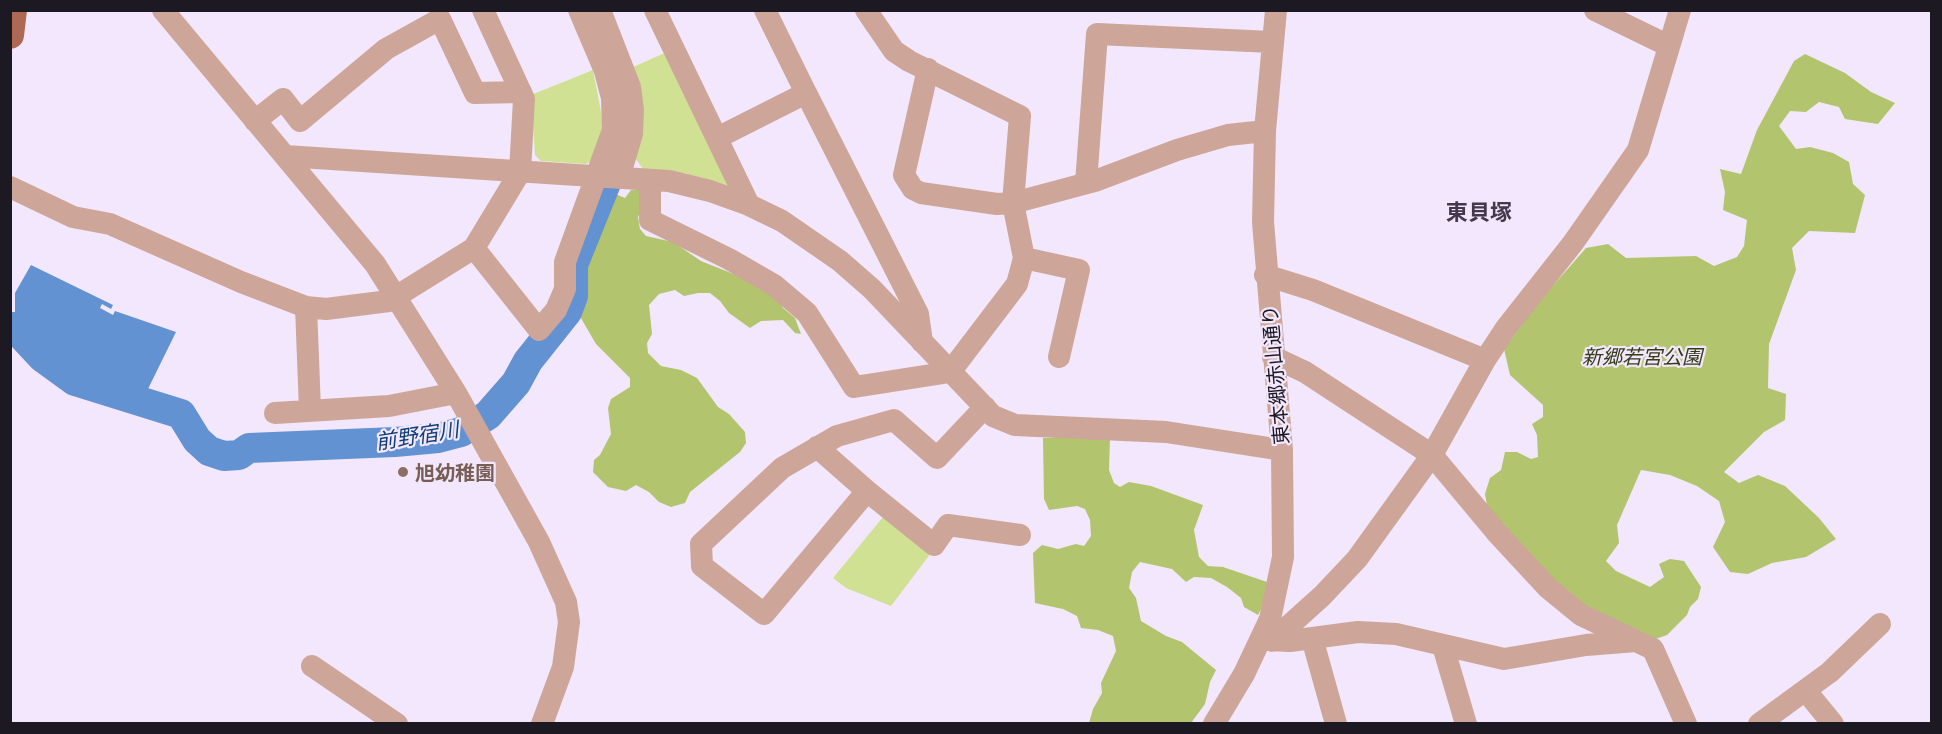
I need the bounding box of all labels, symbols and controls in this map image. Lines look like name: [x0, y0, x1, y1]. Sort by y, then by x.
district label: 東貝塚: [1446, 199, 1512, 225]
street label: 東本郷赤山通り: [1257, 304, 1293, 446]
park label: 新郷若宮公園: [1582, 344, 1702, 368]
water label: 前野宿川: [374, 416, 460, 454]
place label: 旭幼稚園: [415, 460, 495, 484]
marker: 旭幼稚園: [396, 465, 410, 479]

